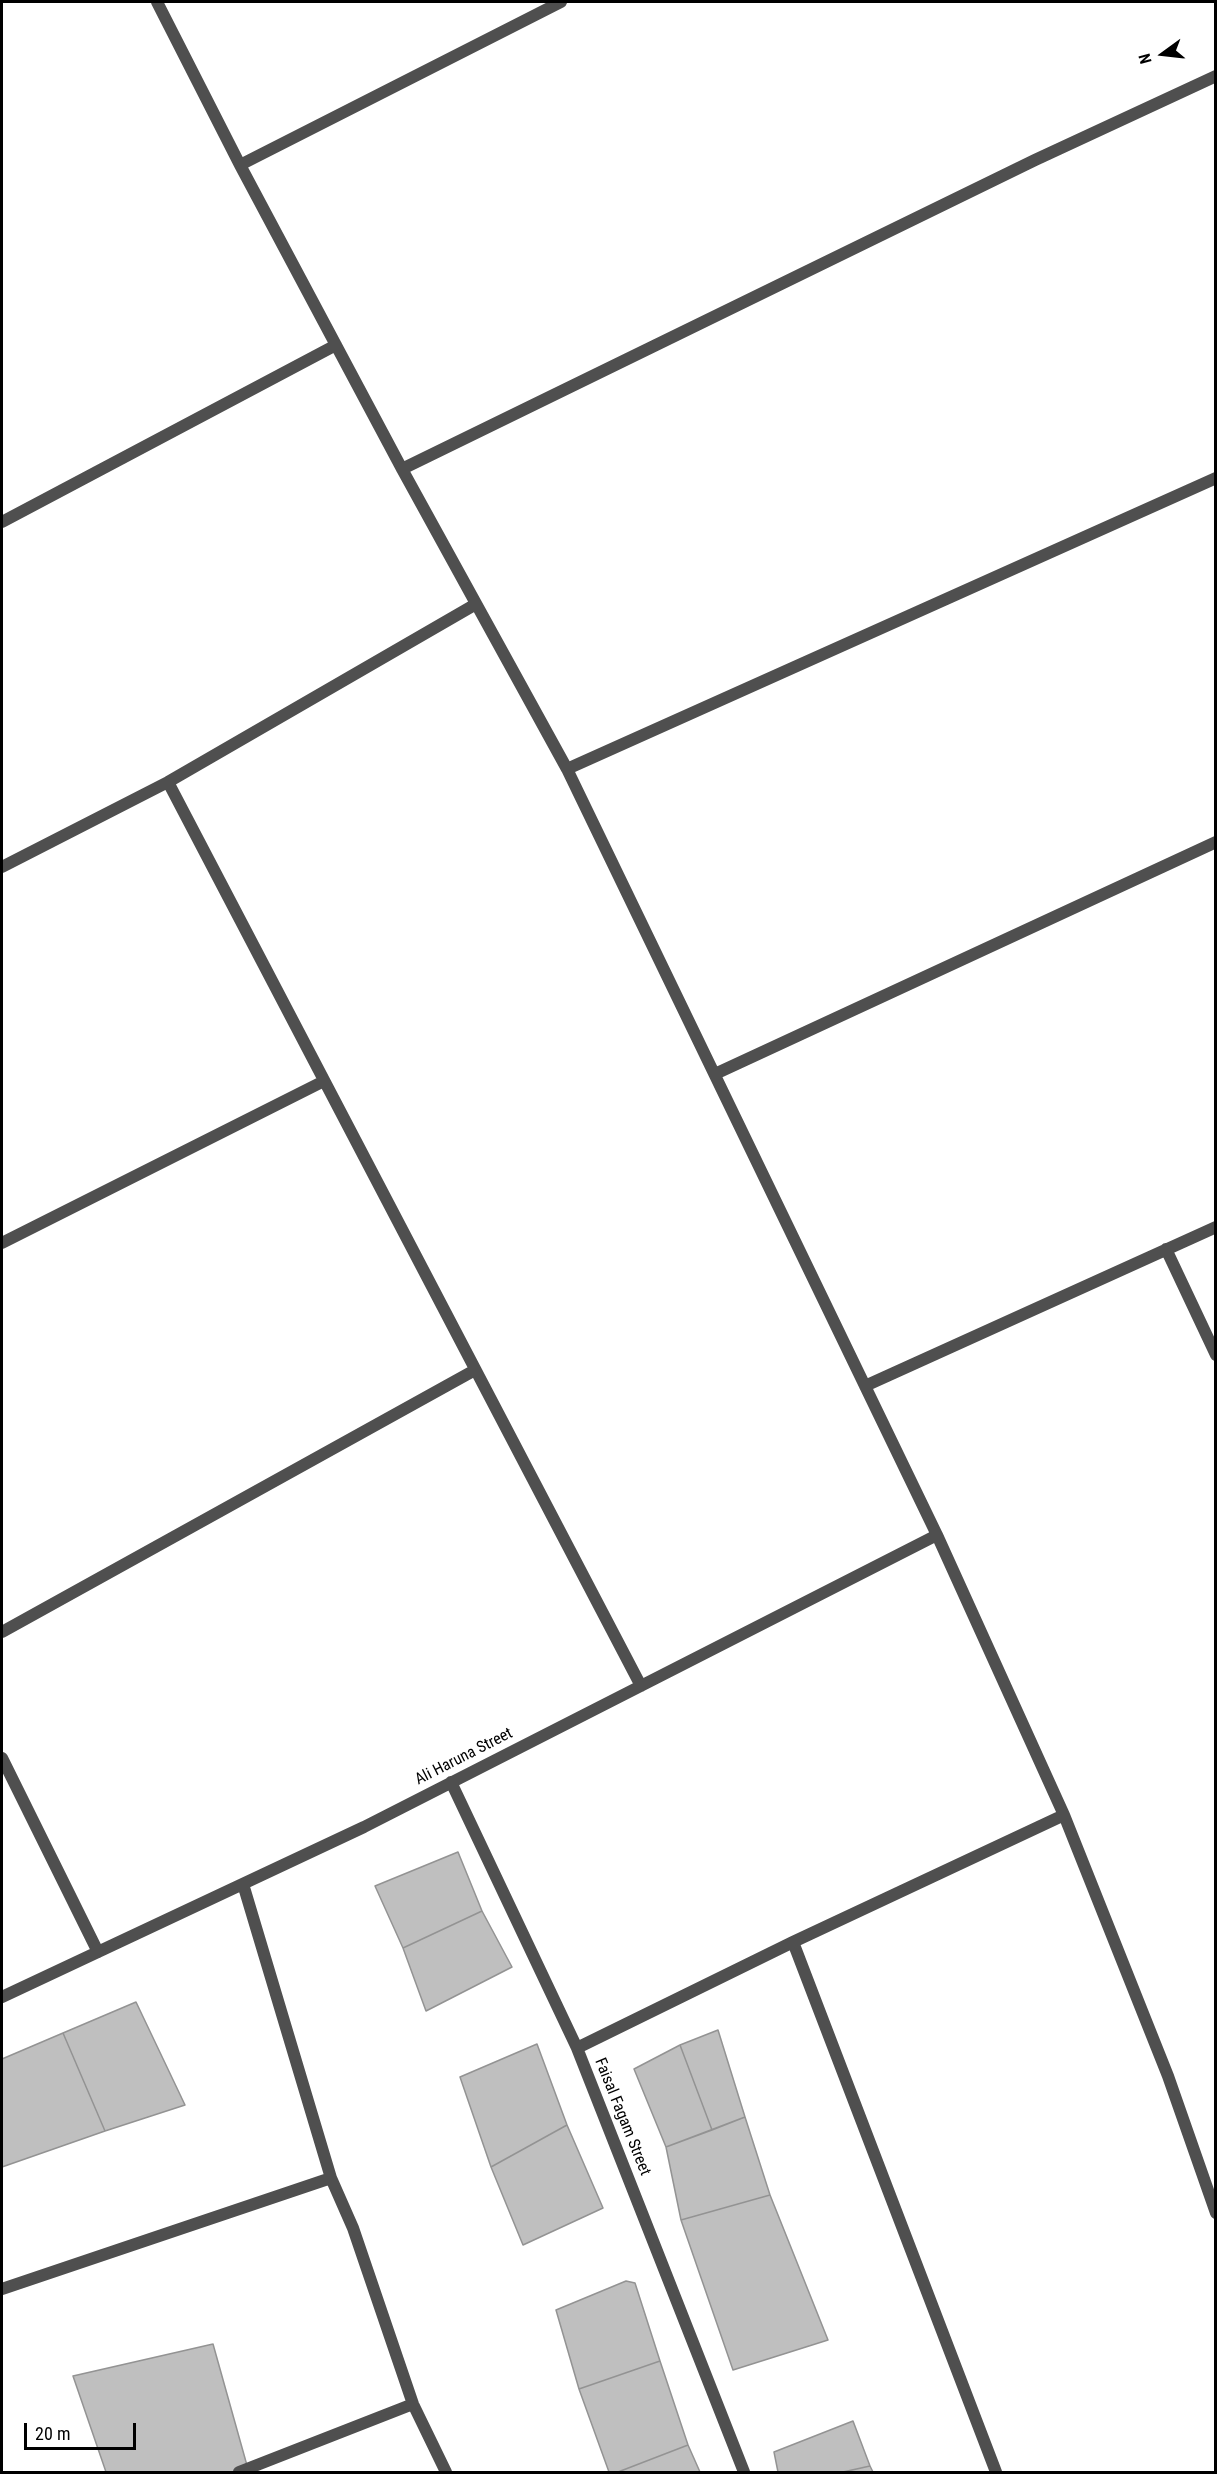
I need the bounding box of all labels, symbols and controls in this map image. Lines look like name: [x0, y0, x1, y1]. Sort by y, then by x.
north arrow: [1133, 24, 1193, 84]
text: N: [1135, 52, 1156, 66]
street label: Ali Haruna Street: [412, 1724, 516, 1790]
street label: Faisal Fagam Street: [590, 2055, 654, 2179]
scale bar: [27, 2411, 140, 2449]
text: 20 m: [35, 2423, 70, 2444]

